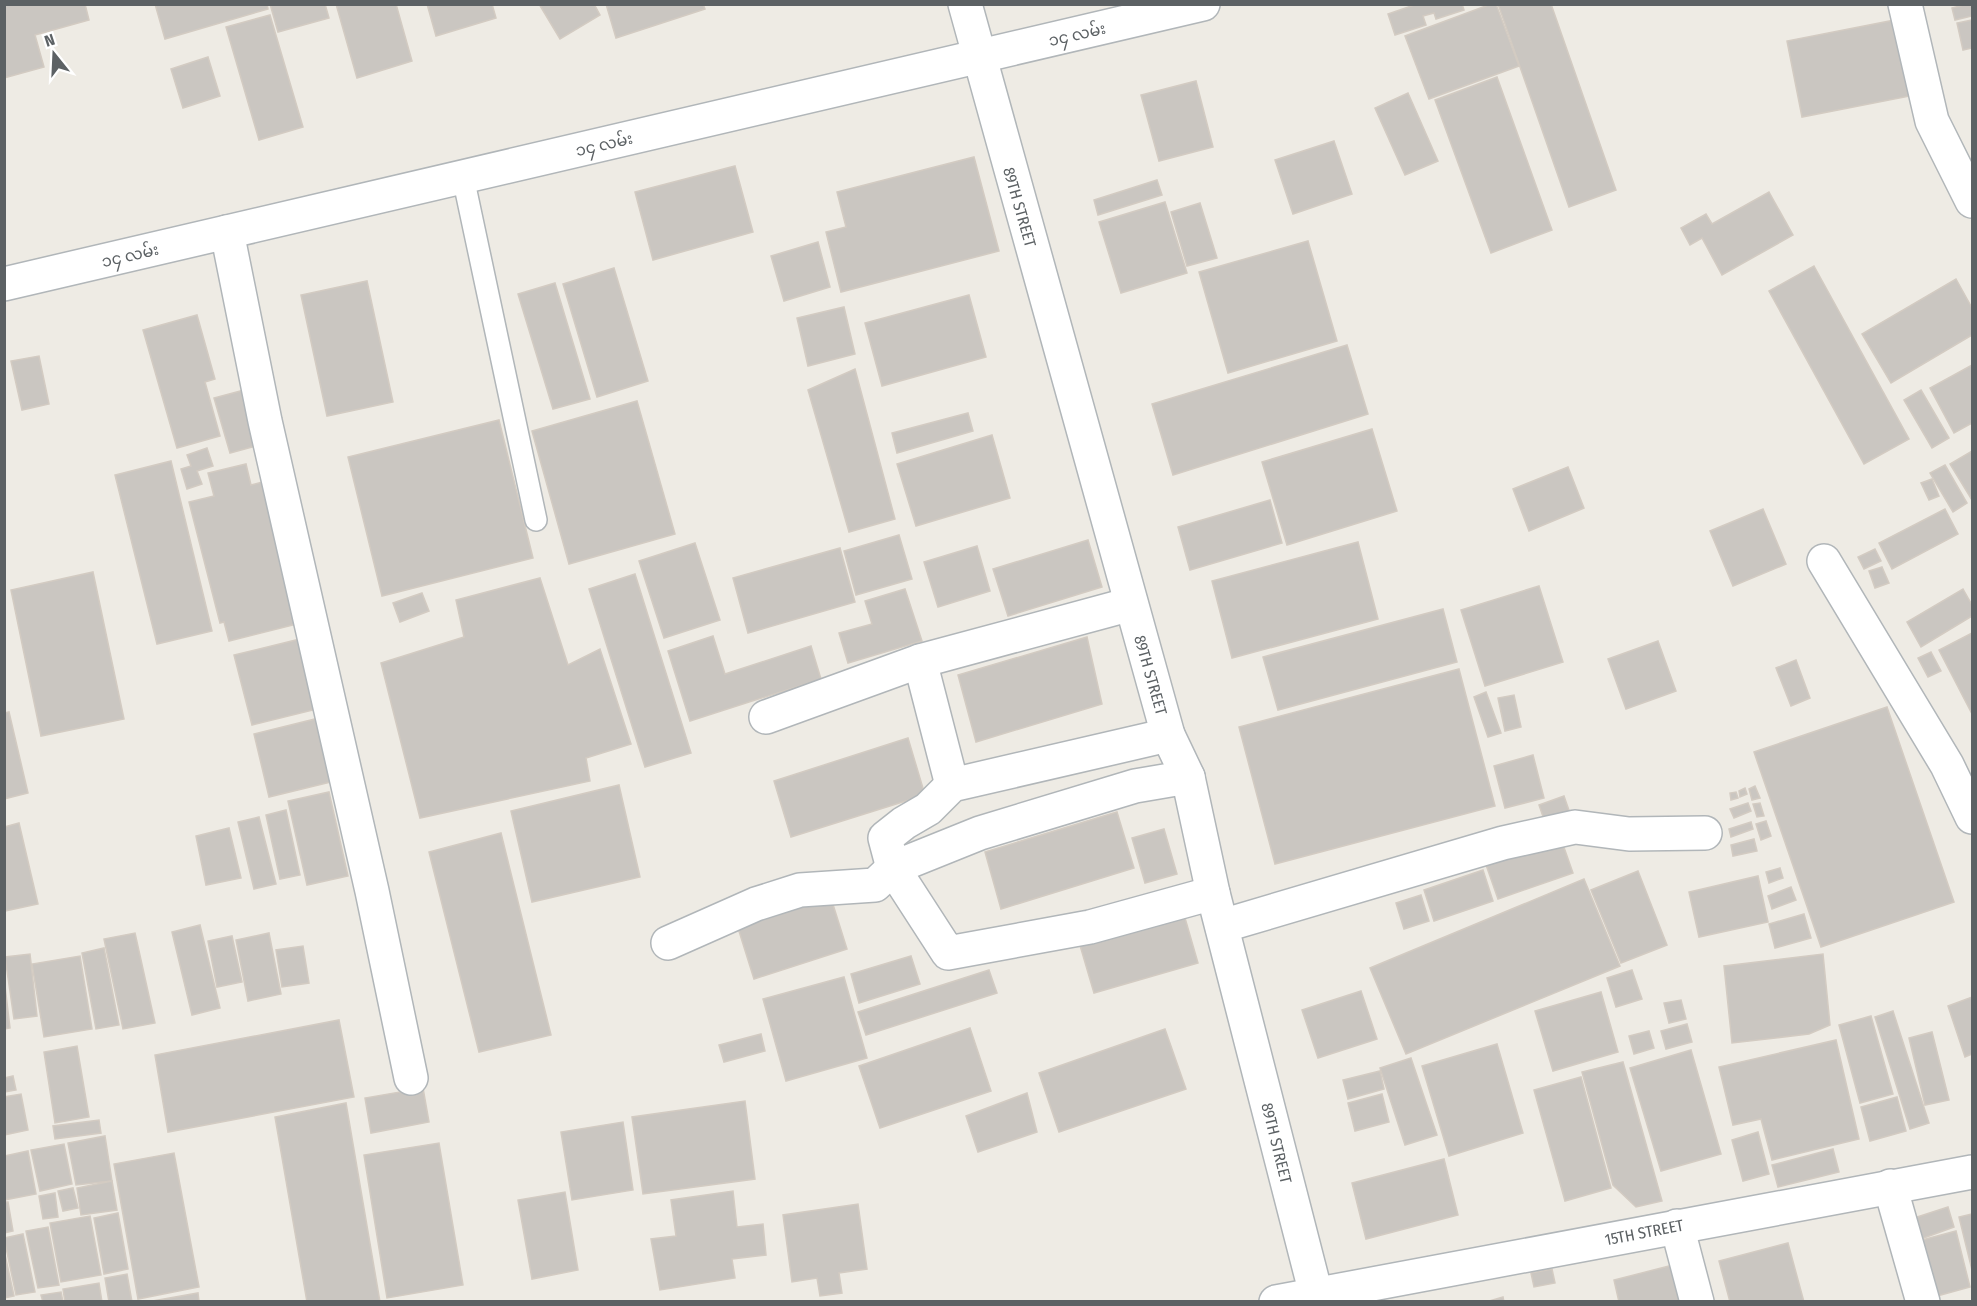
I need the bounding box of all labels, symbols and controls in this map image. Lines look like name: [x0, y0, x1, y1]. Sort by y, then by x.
street label: ၁၄ လမ်း: [1046, 17, 1108, 54]
north arrow: [24, 24, 84, 84]
text: N: [42, 30, 57, 51]
street label: ၁၄ လမ်း: [573, 127, 635, 164]
street label: 89TH STREET: [999, 165, 1040, 250]
street label: ၁၄ လမ်း: [99, 238, 161, 275]
street label: 89TH STREET: [1130, 633, 1171, 718]
street label: 89TH STREET: [1257, 1101, 1296, 1186]
street label: 15TH STREET: [1603, 1215, 1686, 1249]

